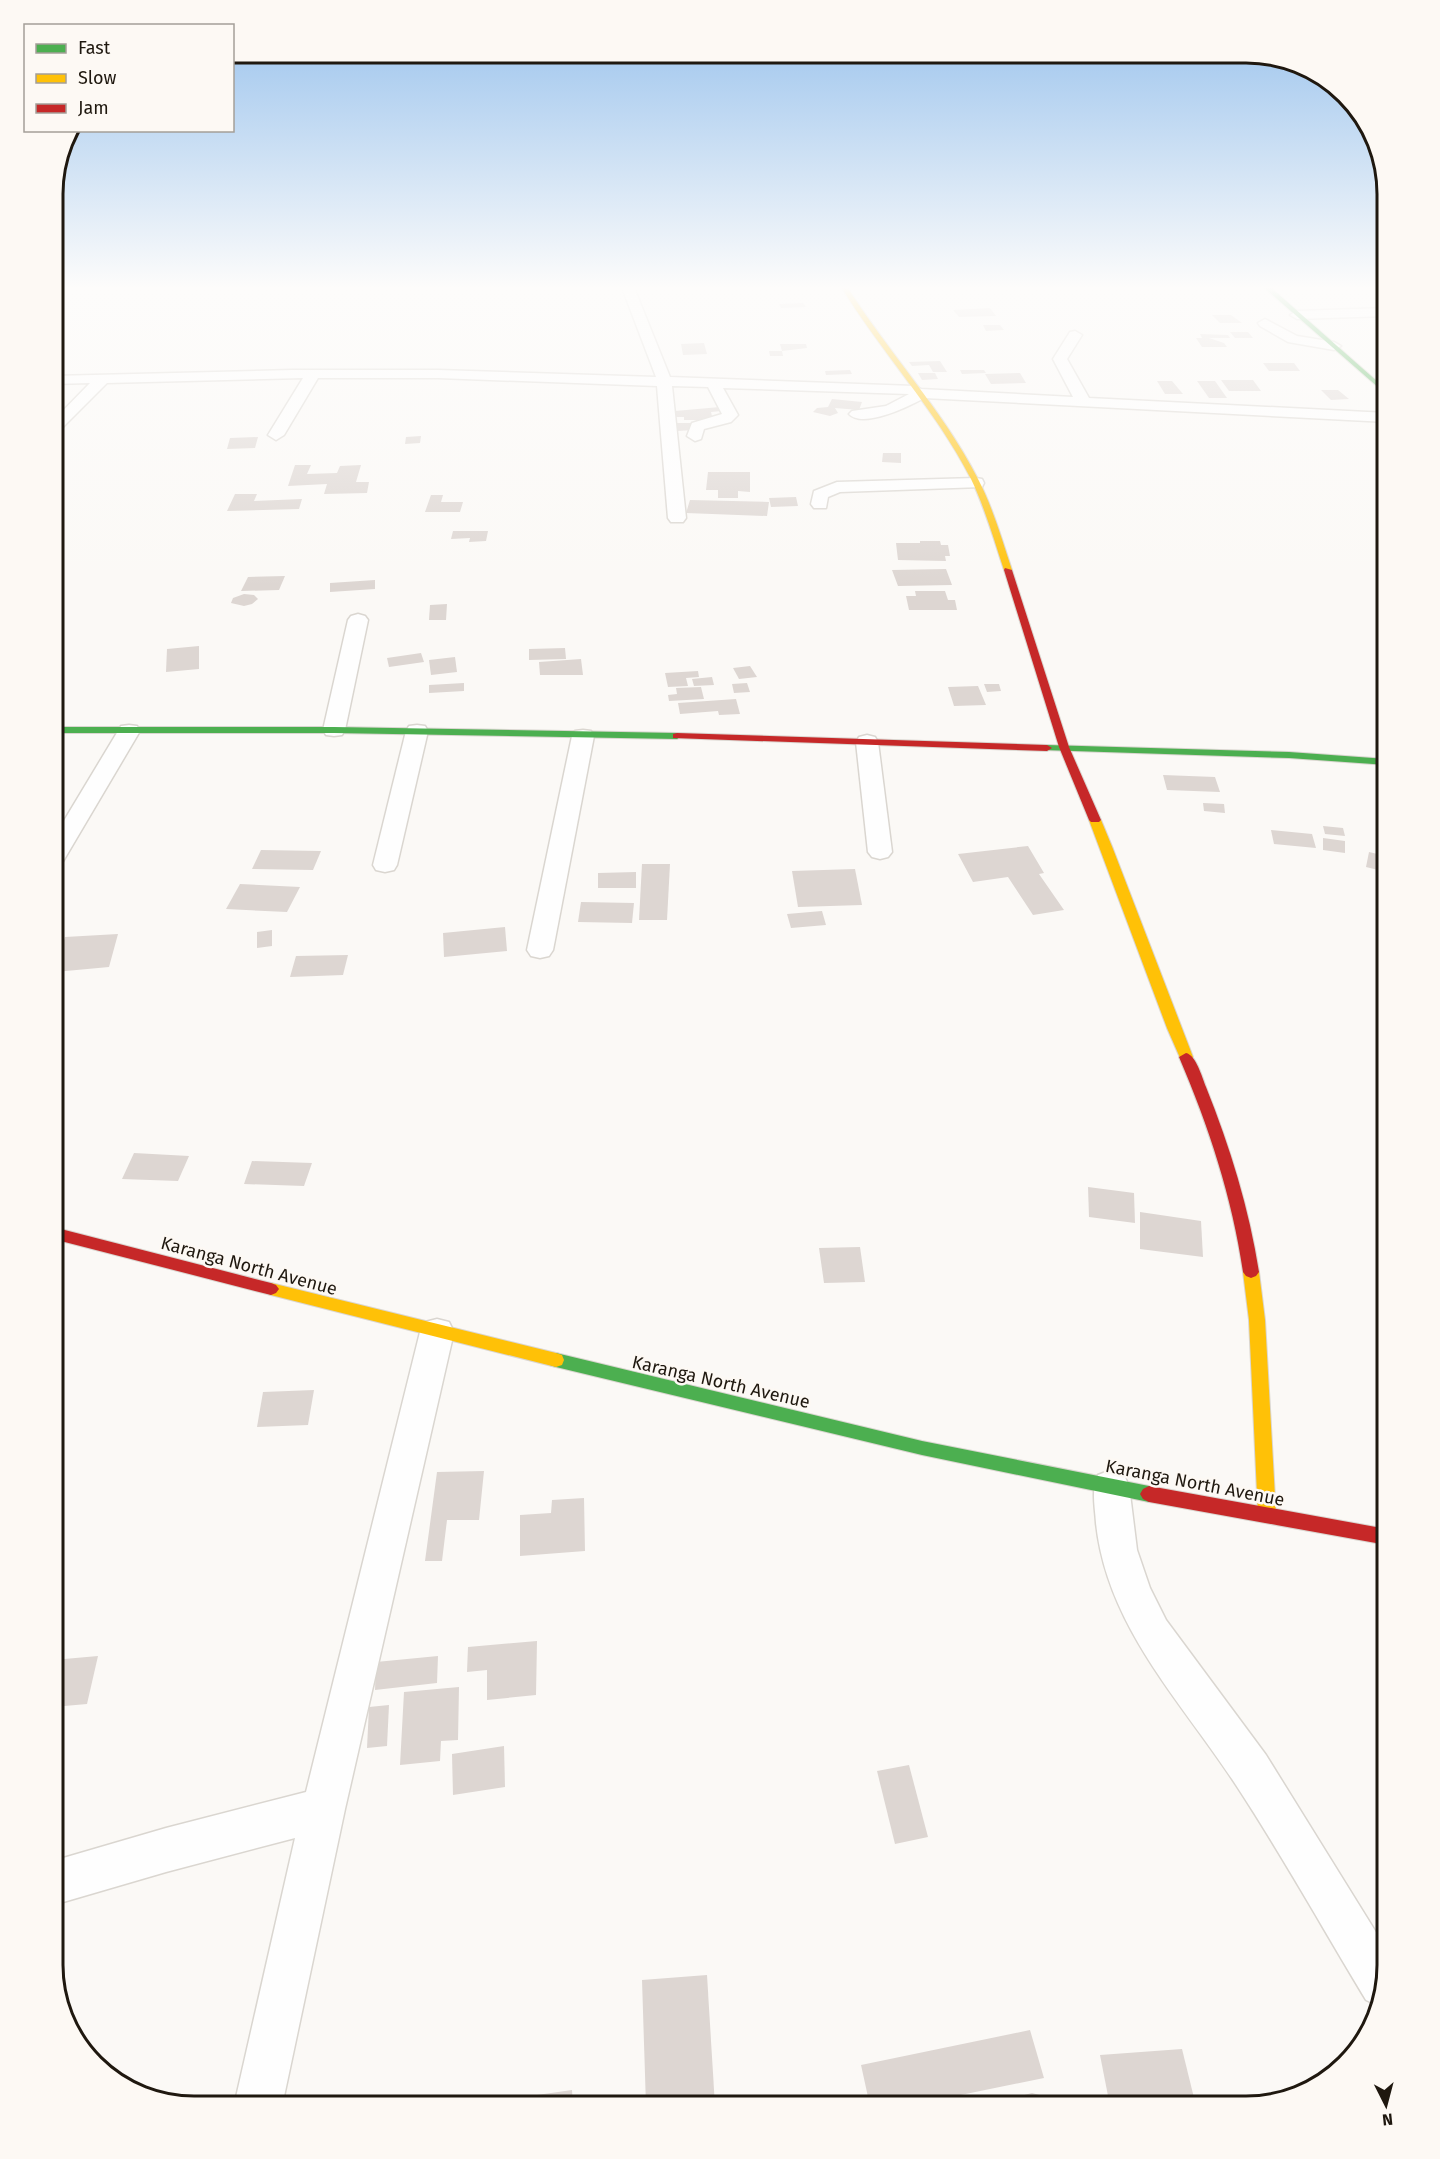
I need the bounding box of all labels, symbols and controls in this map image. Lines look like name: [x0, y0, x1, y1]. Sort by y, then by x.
legend: [24, 24, 234, 132]
text: Fast: [78, 37, 111, 59]
text: Slow: [78, 67, 117, 89]
text: Jam: [78, 97, 109, 119]
street label: Karanga North Avenue: [158, 1232, 340, 1300]
street label: Karanga North Avenue: [630, 1351, 812, 1413]
street label: Karanga North Avenue: [1104, 1455, 1286, 1511]
north arrow: [1356, 2075, 1416, 2135]
text: N: [1381, 2109, 1394, 2129]

